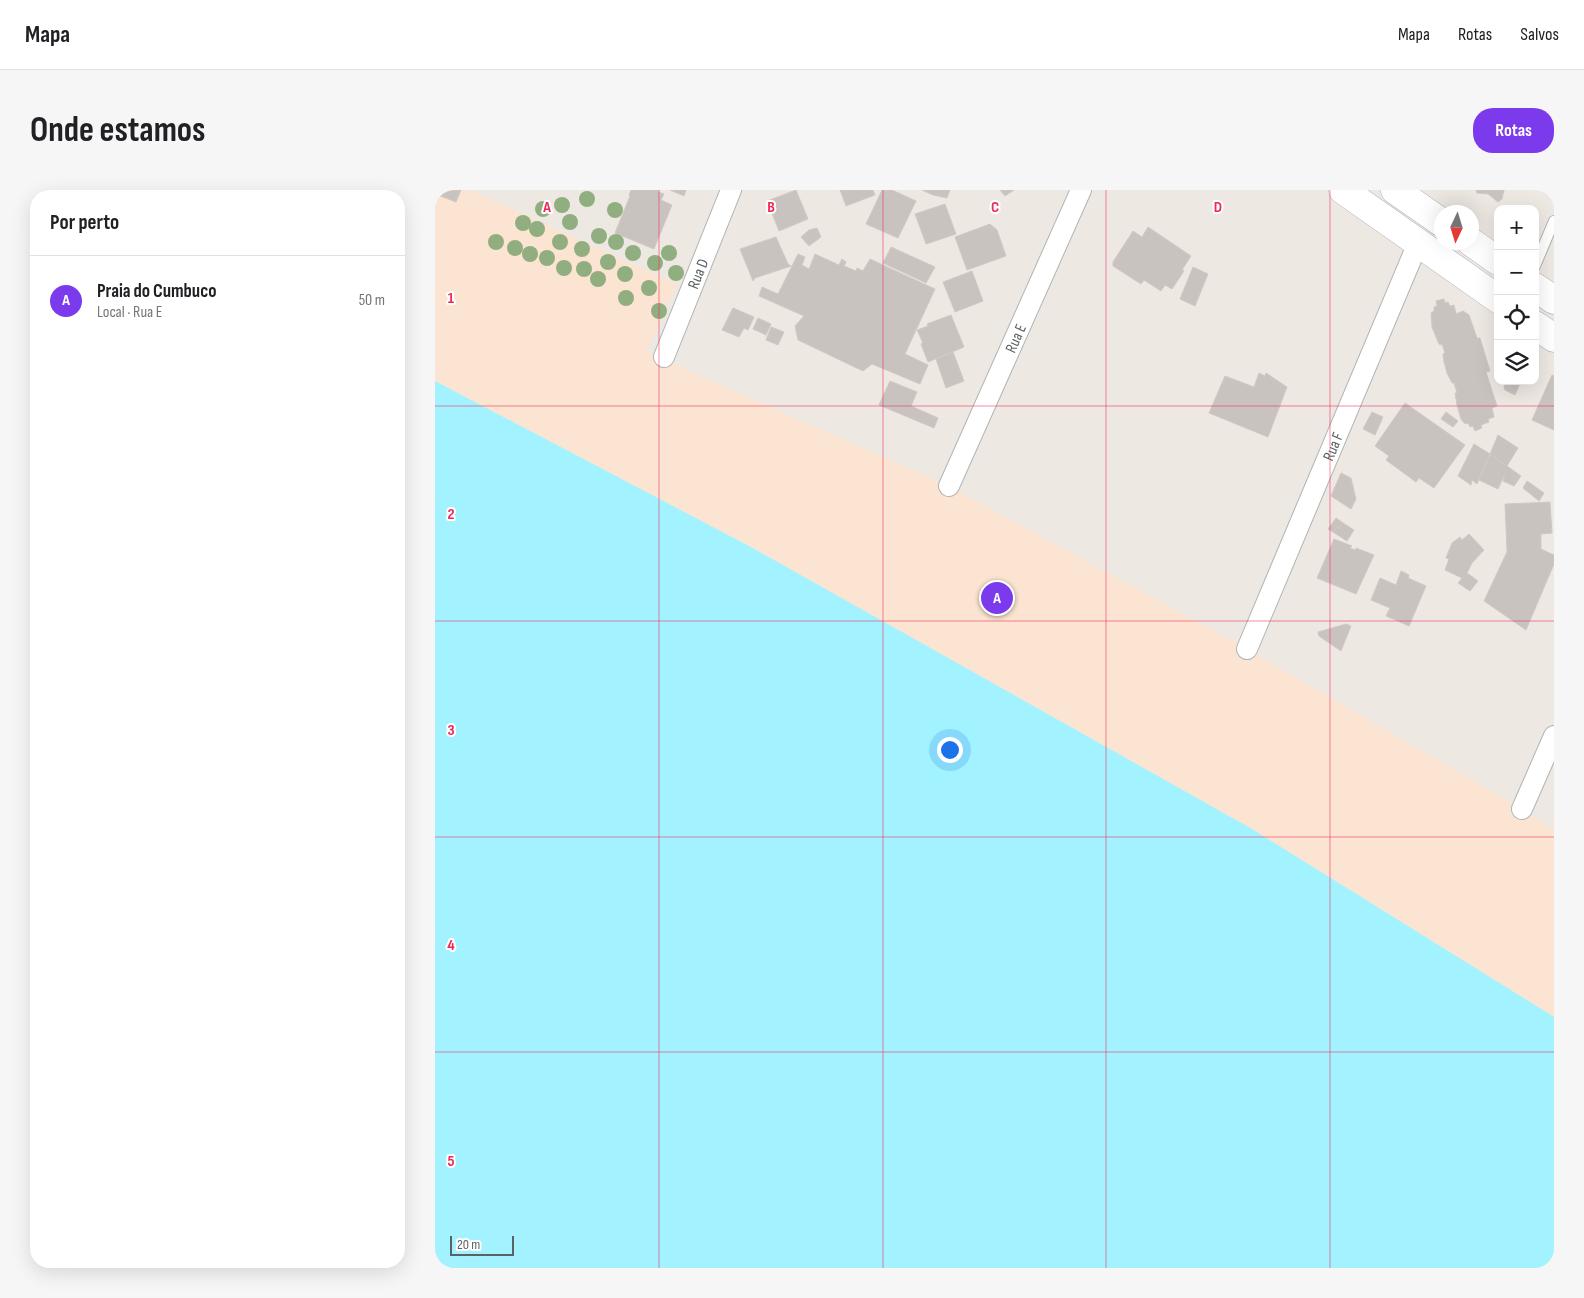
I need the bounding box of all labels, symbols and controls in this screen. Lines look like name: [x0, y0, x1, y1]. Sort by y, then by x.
text: Mapa: [25, 20, 70, 49]
text: Mapa: [1398, 24, 1430, 45]
text: Rotas: [1458, 24, 1492, 45]
text: Salvos: [1520, 24, 1559, 45]
button: Rotas: [1473, 108, 1554, 153]
text: Onde estamos: [30, 109, 206, 152]
text: A: [542, 198, 551, 217]
text: B: [767, 198, 775, 217]
text: C: [991, 198, 999, 217]
text: D: [1214, 198, 1222, 217]
north arrow: [1434, 205, 1479, 250]
map controls: [1494, 205, 1539, 385]
button: +: [1494, 205, 1539, 250]
text: Por perto: [50, 210, 119, 235]
button: −: [1494, 250, 1539, 295]
street label: Rua D: [684, 256, 713, 292]
text: Praia do Cumbuco: [97, 280, 216, 303]
text: 1: [448, 289, 455, 308]
text: A: [62, 291, 70, 310]
text: 50 m: [359, 291, 385, 310]
button: locate: [1494, 295, 1539, 340]
text: Local · Rua E: [97, 303, 162, 322]
street label: Rua E: [1002, 321, 1031, 356]
button: layers: [1494, 340, 1539, 385]
street label: Rua F: [1319, 430, 1348, 464]
text: 2: [447, 505, 455, 524]
pin: A: [981, 579, 1013, 617]
text: 3: [447, 721, 455, 740]
your location: [937, 737, 963, 763]
text: 4: [447, 936, 455, 955]
text: 5: [447, 1152, 455, 1171]
scale bar: [450, 1233, 514, 1256]
text: 20 m: [457, 1236, 480, 1253]

